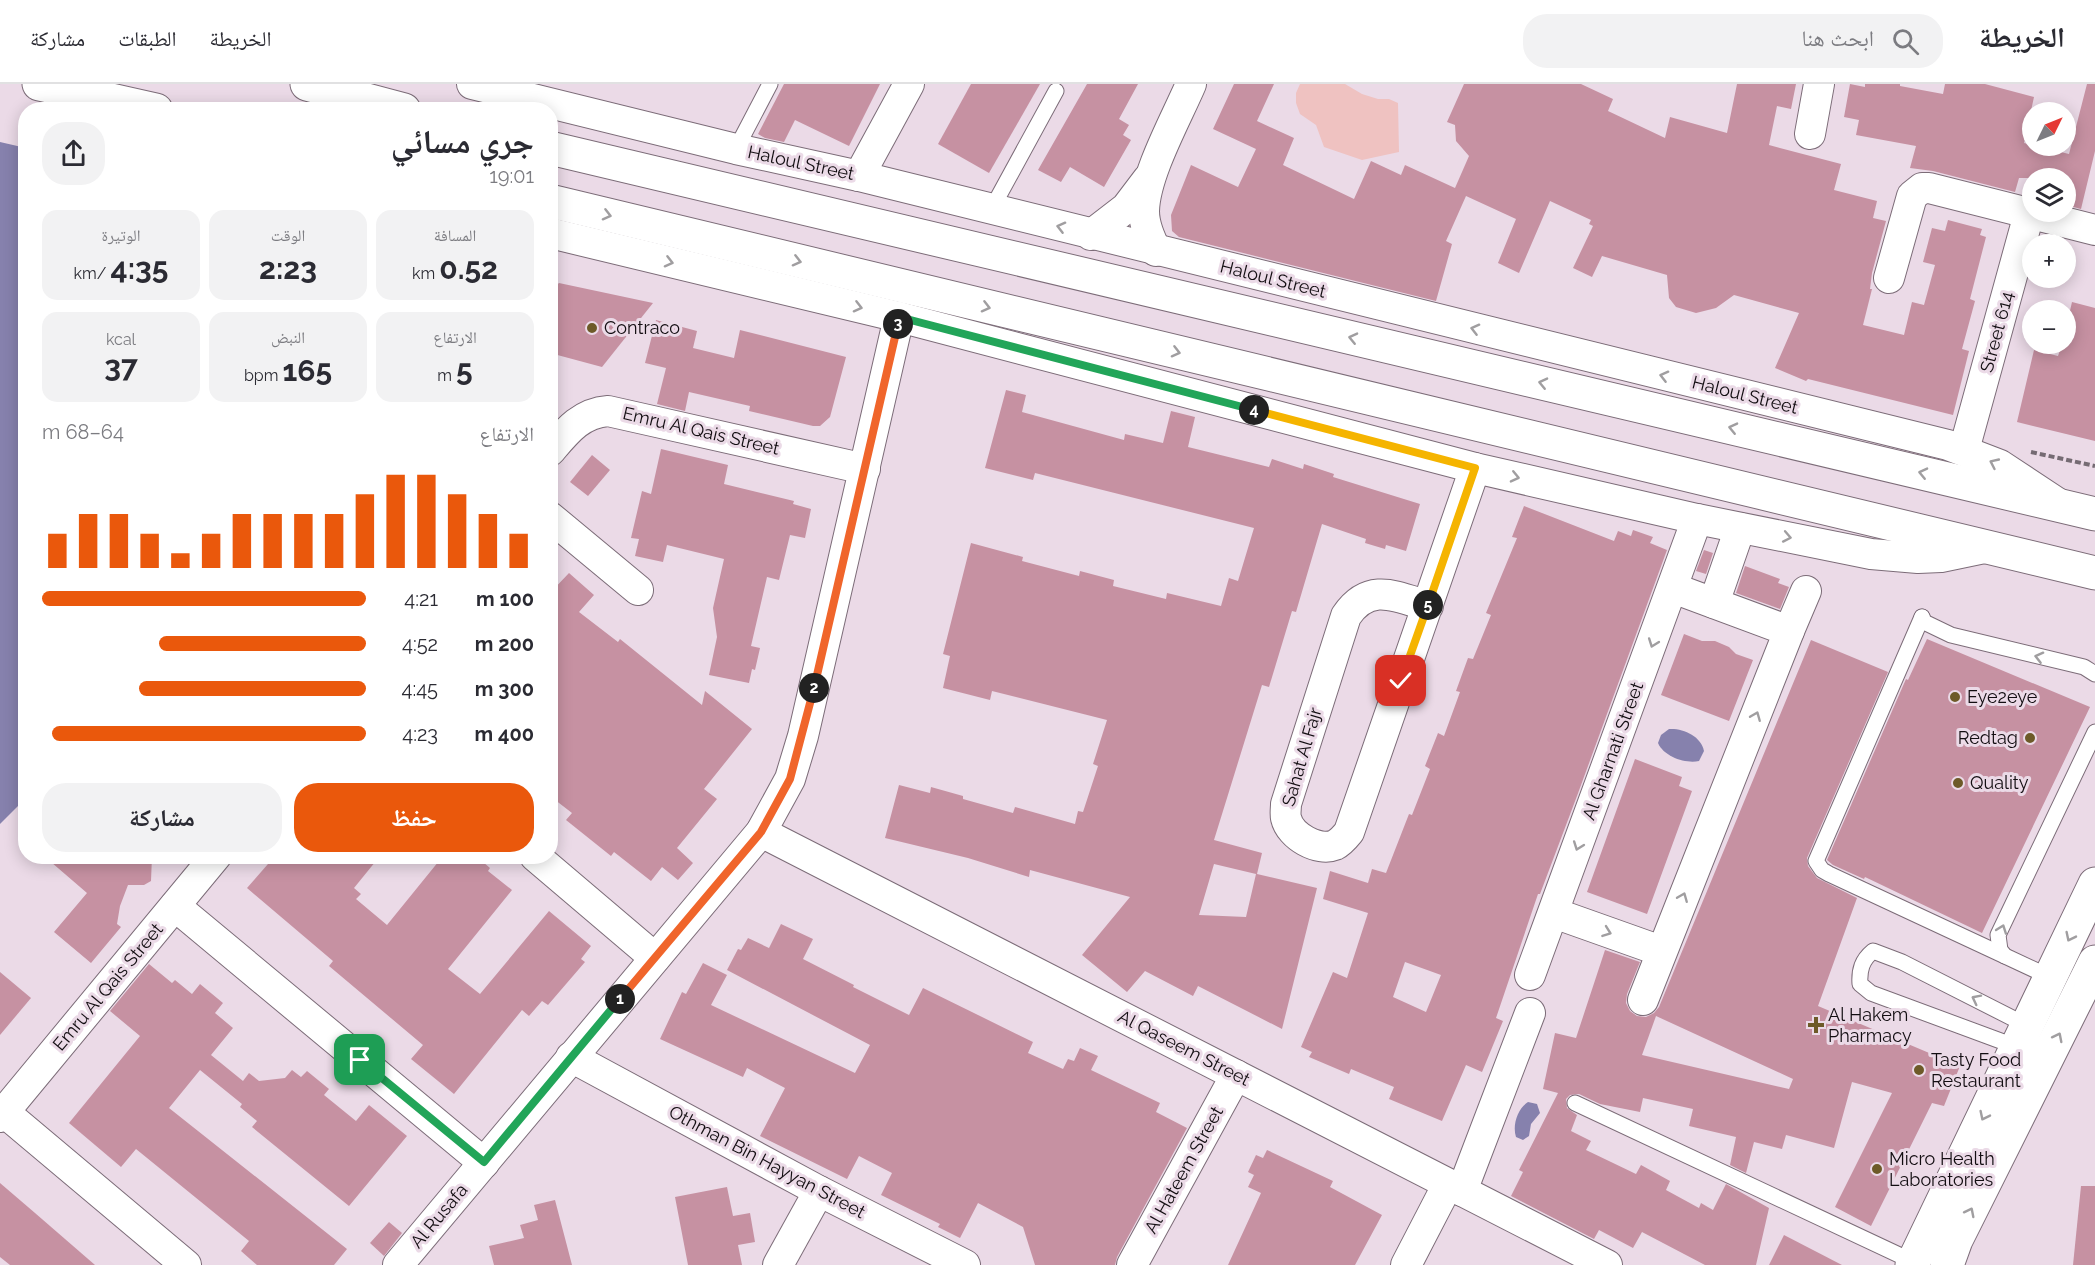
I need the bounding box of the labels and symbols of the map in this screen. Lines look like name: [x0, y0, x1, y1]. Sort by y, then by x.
north arrow: [2022, 102, 2076, 156]
street label: Haloul Street: [746, 141, 856, 184]
one-way arrow: [602, 207, 612, 220]
one-way arrow: [1056, 222, 1066, 235]
one-way arrow: [792, 253, 802, 266]
one-way arrow: [663, 254, 673, 267]
street label: Haloul Street: [1218, 255, 1328, 302]
street label: Street 614: [1976, 289, 2017, 375]
one-way arrow: [981, 299, 991, 312]
one-way arrow: [853, 300, 863, 313]
pin: 3: [883, 309, 913, 339]
place label: Contraco: [604, 317, 680, 338]
marker: Contraco: [585, 321, 599, 335]
one-way arrow: [1470, 324, 1480, 337]
one-way arrow: [1349, 332, 1359, 345]
one-way arrow: [1171, 345, 1181, 358]
one-way arrow: [1659, 370, 1669, 383]
street label: Haloul Street: [1690, 371, 1800, 418]
one-way arrow: [1538, 377, 1548, 390]
pin: 4: [1239, 395, 1269, 425]
street label: Emru Al Qais Street: [621, 402, 781, 459]
one-way arrow: [1728, 423, 1738, 436]
one-way arrow: [1990, 459, 2001, 471]
one-way arrow: [1918, 468, 1928, 481]
one-way arrow: [1509, 470, 1519, 483]
one-way arrow: [1782, 530, 1792, 543]
pin: 5: [1413, 590, 1443, 620]
one-way arrow: [1647, 637, 1660, 648]
one-way arrow: [2035, 651, 2045, 664]
pin: [1375, 655, 1426, 706]
pin: 2: [799, 673, 829, 703]
street label: Al Gharnati Street: [1578, 679, 1647, 823]
place label: Eye2eye: [1967, 686, 2038, 707]
marker: Eye2eye: [1948, 690, 1962, 704]
street label: Sahat Al Fajr: [1277, 704, 1326, 809]
one-way arrow: [1748, 711, 1761, 722]
place label: Redtag: [1958, 727, 2018, 748]
marker: Redtag: [2023, 731, 2037, 745]
place label: Quality: [1970, 772, 2029, 793]
marker: Quality: [1951, 776, 1965, 790]
one-way arrow: [1573, 840, 1586, 851]
one-way arrow: [1676, 892, 1688, 903]
street label: Emru Al Qais Street: [48, 919, 167, 1055]
one-way arrow: [1602, 924, 1612, 937]
one-way arrow: [1994, 924, 2007, 935]
one-way arrow: [2065, 930, 2077, 941]
pin: 1: [605, 984, 635, 1014]
one-way arrow: [1972, 995, 1982, 1006]
place label: Al Hakem Pharmacy: [1828, 1004, 1912, 1046]
street label: Al Qaseem Street: [1115, 1005, 1254, 1090]
marker: Al Hakem Pharmacy: [1809, 1018, 1823, 1032]
one-way arrow: [2050, 1033, 2062, 1044]
pin: [334, 1034, 385, 1085]
place label: Tasty Food Restaurant: [1931, 1049, 2021, 1091]
marker: Tasty Food Restaurant: [1912, 1063, 1926, 1077]
street label: Othman Bin Hayyan Street: [666, 1101, 869, 1222]
street label: Al Hateem Street: [1140, 1103, 1227, 1237]
one-way arrow: [1979, 1109, 1991, 1120]
place label: Micro Health Laboratories: [1889, 1148, 1995, 1190]
marker: Micro Health Laboratories: [1870, 1162, 1884, 1176]
street label: Al Rusafa: [406, 1179, 472, 1252]
one-way arrow: [1963, 1207, 1975, 1218]

